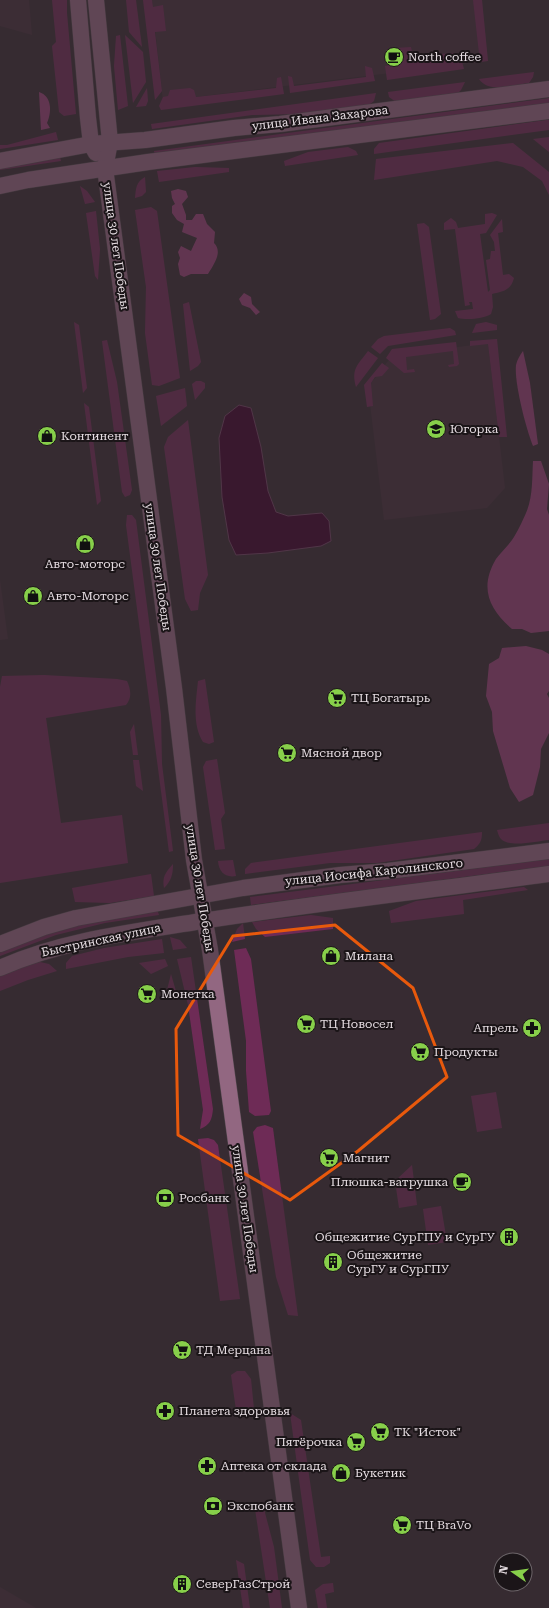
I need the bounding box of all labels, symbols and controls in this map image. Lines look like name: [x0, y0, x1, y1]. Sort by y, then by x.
cafe icon: North coffee: [383, 46, 405, 68]
place label: North coffee: [408, 50, 482, 64]
street label: улица Ивана Захарова: [251, 103, 389, 133]
street label: улица 30 лет Победы: [100, 181, 132, 311]
school or university icon: Югорка: [425, 418, 447, 440]
place label: Югорка: [450, 422, 499, 436]
shop icon: Континент: [36, 425, 58, 447]
place label: Континент: [61, 429, 129, 443]
street label: улица 30 лет Победы: [142, 502, 174, 632]
shop icon: Авто-моторс: [74, 533, 96, 555]
place label: Авто-моторс: [45, 557, 125, 571]
shop icon: Авто-Моторс: [22, 585, 44, 607]
place label: Авто-Моторс: [47, 589, 129, 603]
supermarket icon: ТЦ Богатырь: [326, 687, 348, 709]
place label: ТЦ Богатырь: [351, 691, 431, 705]
supermarket icon: Мясной двор: [276, 742, 298, 764]
place label: Мясной двор: [301, 746, 382, 760]
street label: улица 30 лет Победы: [183, 823, 217, 953]
street label: улица Иосифа Каролинского: [284, 856, 464, 888]
street label: Быстринская улица: [40, 920, 162, 959]
shop icon: Милана: [320, 945, 342, 967]
place label: Милана: [345, 949, 393, 963]
supermarket icon: Монетка: [136, 983, 158, 1005]
place label: Монетка: [161, 987, 215, 1001]
supermarket icon: ТЦ Новосел: [295, 1013, 317, 1035]
place label: ТЦ Новосел: [320, 1017, 394, 1031]
pharmacy icon: Апрель: [521, 1017, 543, 1039]
place label: Апрель: [474, 1021, 519, 1035]
supermarket icon: Продукты: [409, 1041, 431, 1063]
place label: Продукты: [434, 1045, 498, 1059]
street label: улица 30 лет Победы: [229, 1144, 261, 1274]
supermarket icon: Магнит: [318, 1147, 340, 1169]
place label: Магнит: [343, 1151, 390, 1165]
cafe icon: Плюшка-ватрушка: [451, 1171, 473, 1193]
place label: Плюшка-ватрушка: [331, 1175, 448, 1189]
bank icon: Росбанк: [154, 1187, 176, 1209]
place label: Росбанк: [179, 1191, 230, 1205]
building icon: Общежитие СурГПУ и СурГУ: [498, 1226, 520, 1248]
place label: Общежитие СурГПУ и СурГУ: [315, 1230, 496, 1244]
place label: Общежитие СурГУ и СурГПУ: [347, 1248, 450, 1276]
building icon: Общежитие СурГУ и СурГПУ: [322, 1251, 344, 1273]
supermarket icon: ТД Мерцана: [171, 1339, 193, 1361]
place label: ТД Мерцана: [196, 1343, 271, 1357]
pharmacy icon: Планета здоровья: [154, 1400, 176, 1422]
place label: Планета здоровья: [179, 1404, 290, 1418]
supermarket icon: ТК "Исток": [369, 1421, 391, 1443]
place label: ТК "Исток": [394, 1425, 461, 1439]
supermarket icon: Пятёрочка: [345, 1431, 367, 1453]
place label: Пятёрочка: [276, 1435, 342, 1449]
pharmacy icon: Аптека от склада: [196, 1455, 218, 1477]
place label: Аптека от склада: [221, 1459, 327, 1473]
shop icon: Букетик: [330, 1462, 352, 1484]
place label: Букетик: [355, 1466, 406, 1480]
bank icon: Экспобанк: [202, 1495, 224, 1517]
place label: Экспобанк: [227, 1499, 295, 1513]
supermarket icon: ТЦ BraVo: [391, 1514, 413, 1536]
place label: ТЦ BraVo: [416, 1518, 471, 1532]
north arrow: [493, 1552, 533, 1592]
text: N: [496, 1564, 511, 1575]
building icon: СеверГазСтрой: [171, 1573, 193, 1595]
place label: СеверГазСтрой: [196, 1577, 290, 1591]

